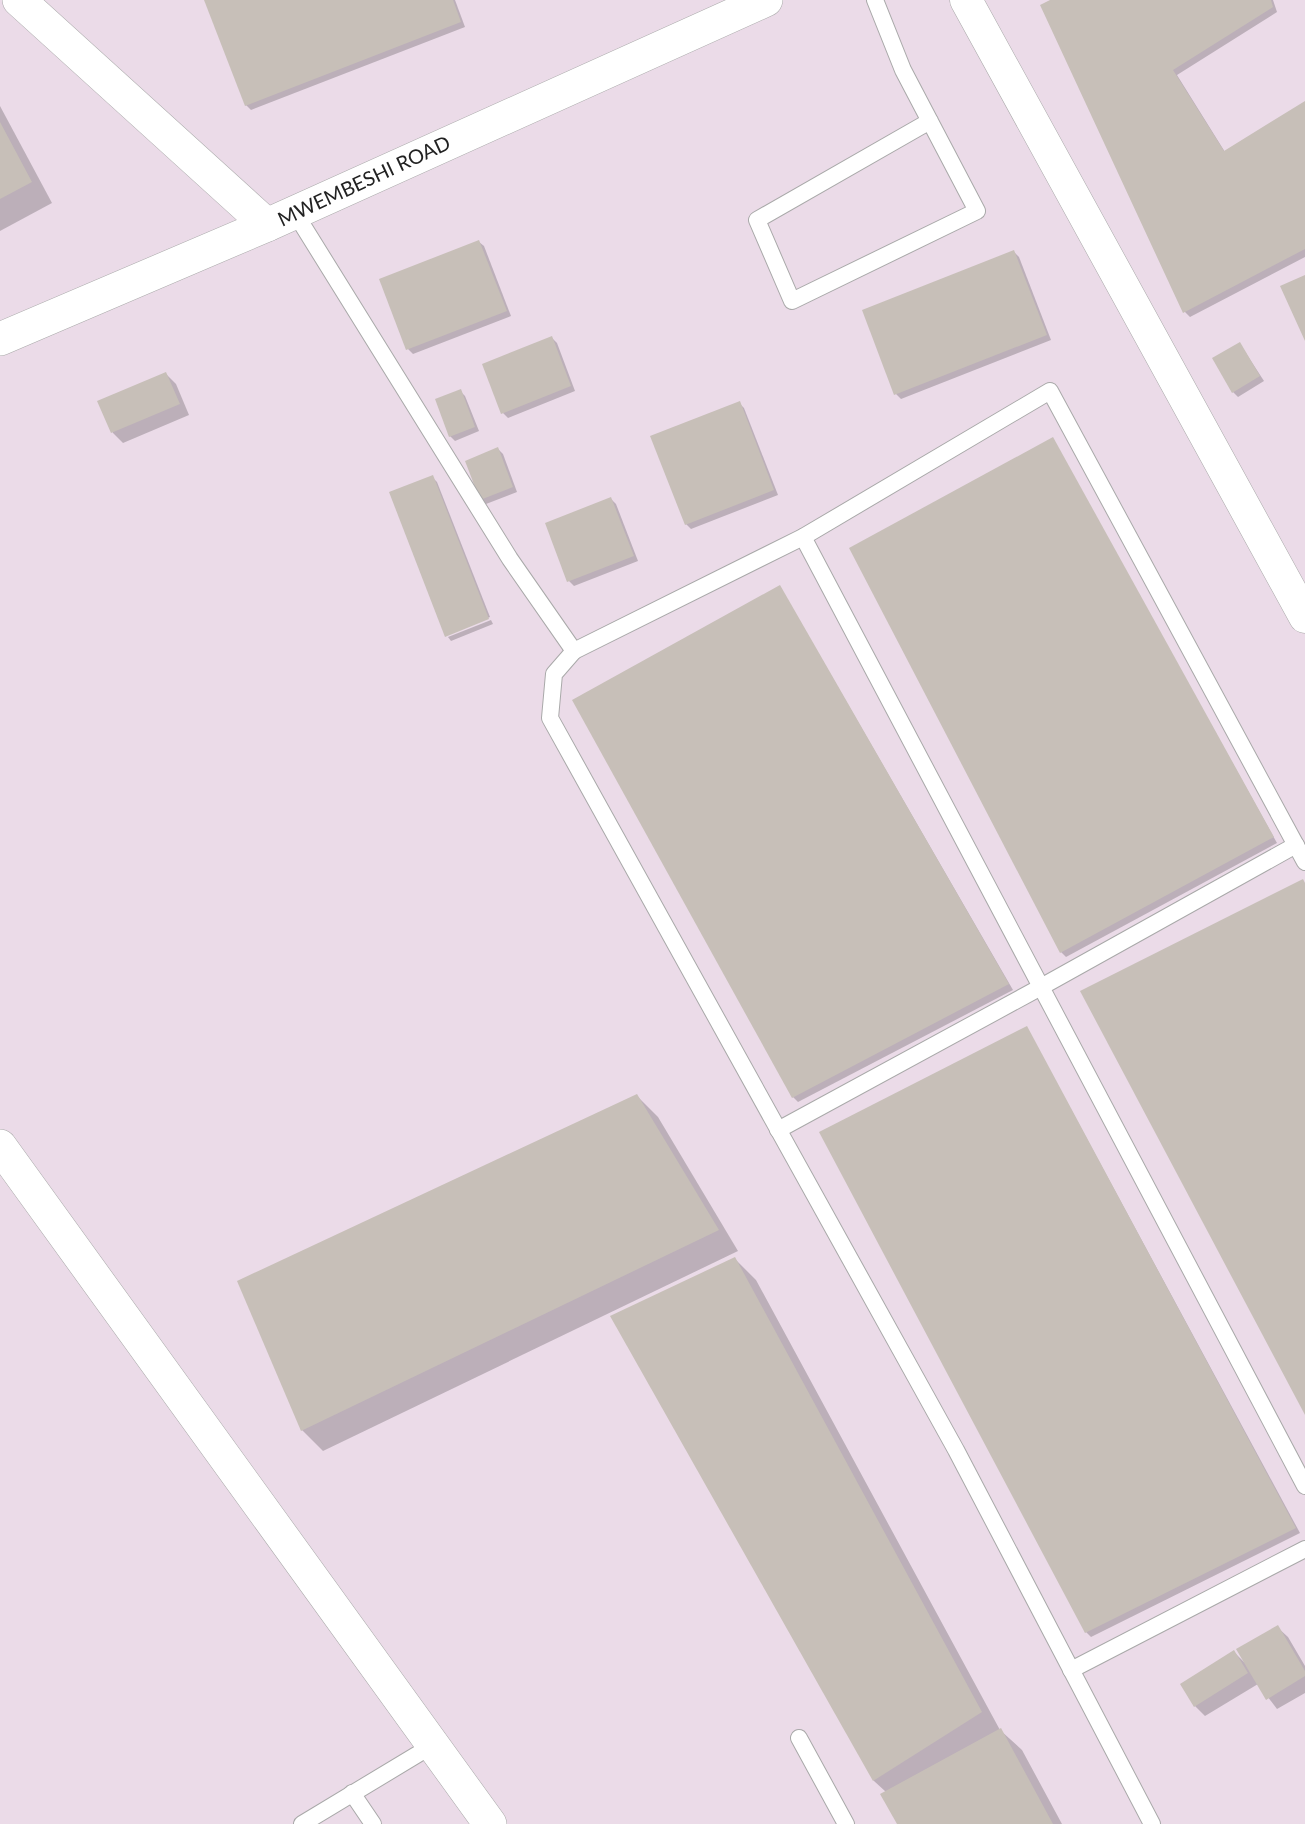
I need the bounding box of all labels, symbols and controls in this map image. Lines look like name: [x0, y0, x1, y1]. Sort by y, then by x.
street label: MWEMBESHI ROAD: [274, 130, 454, 231]

